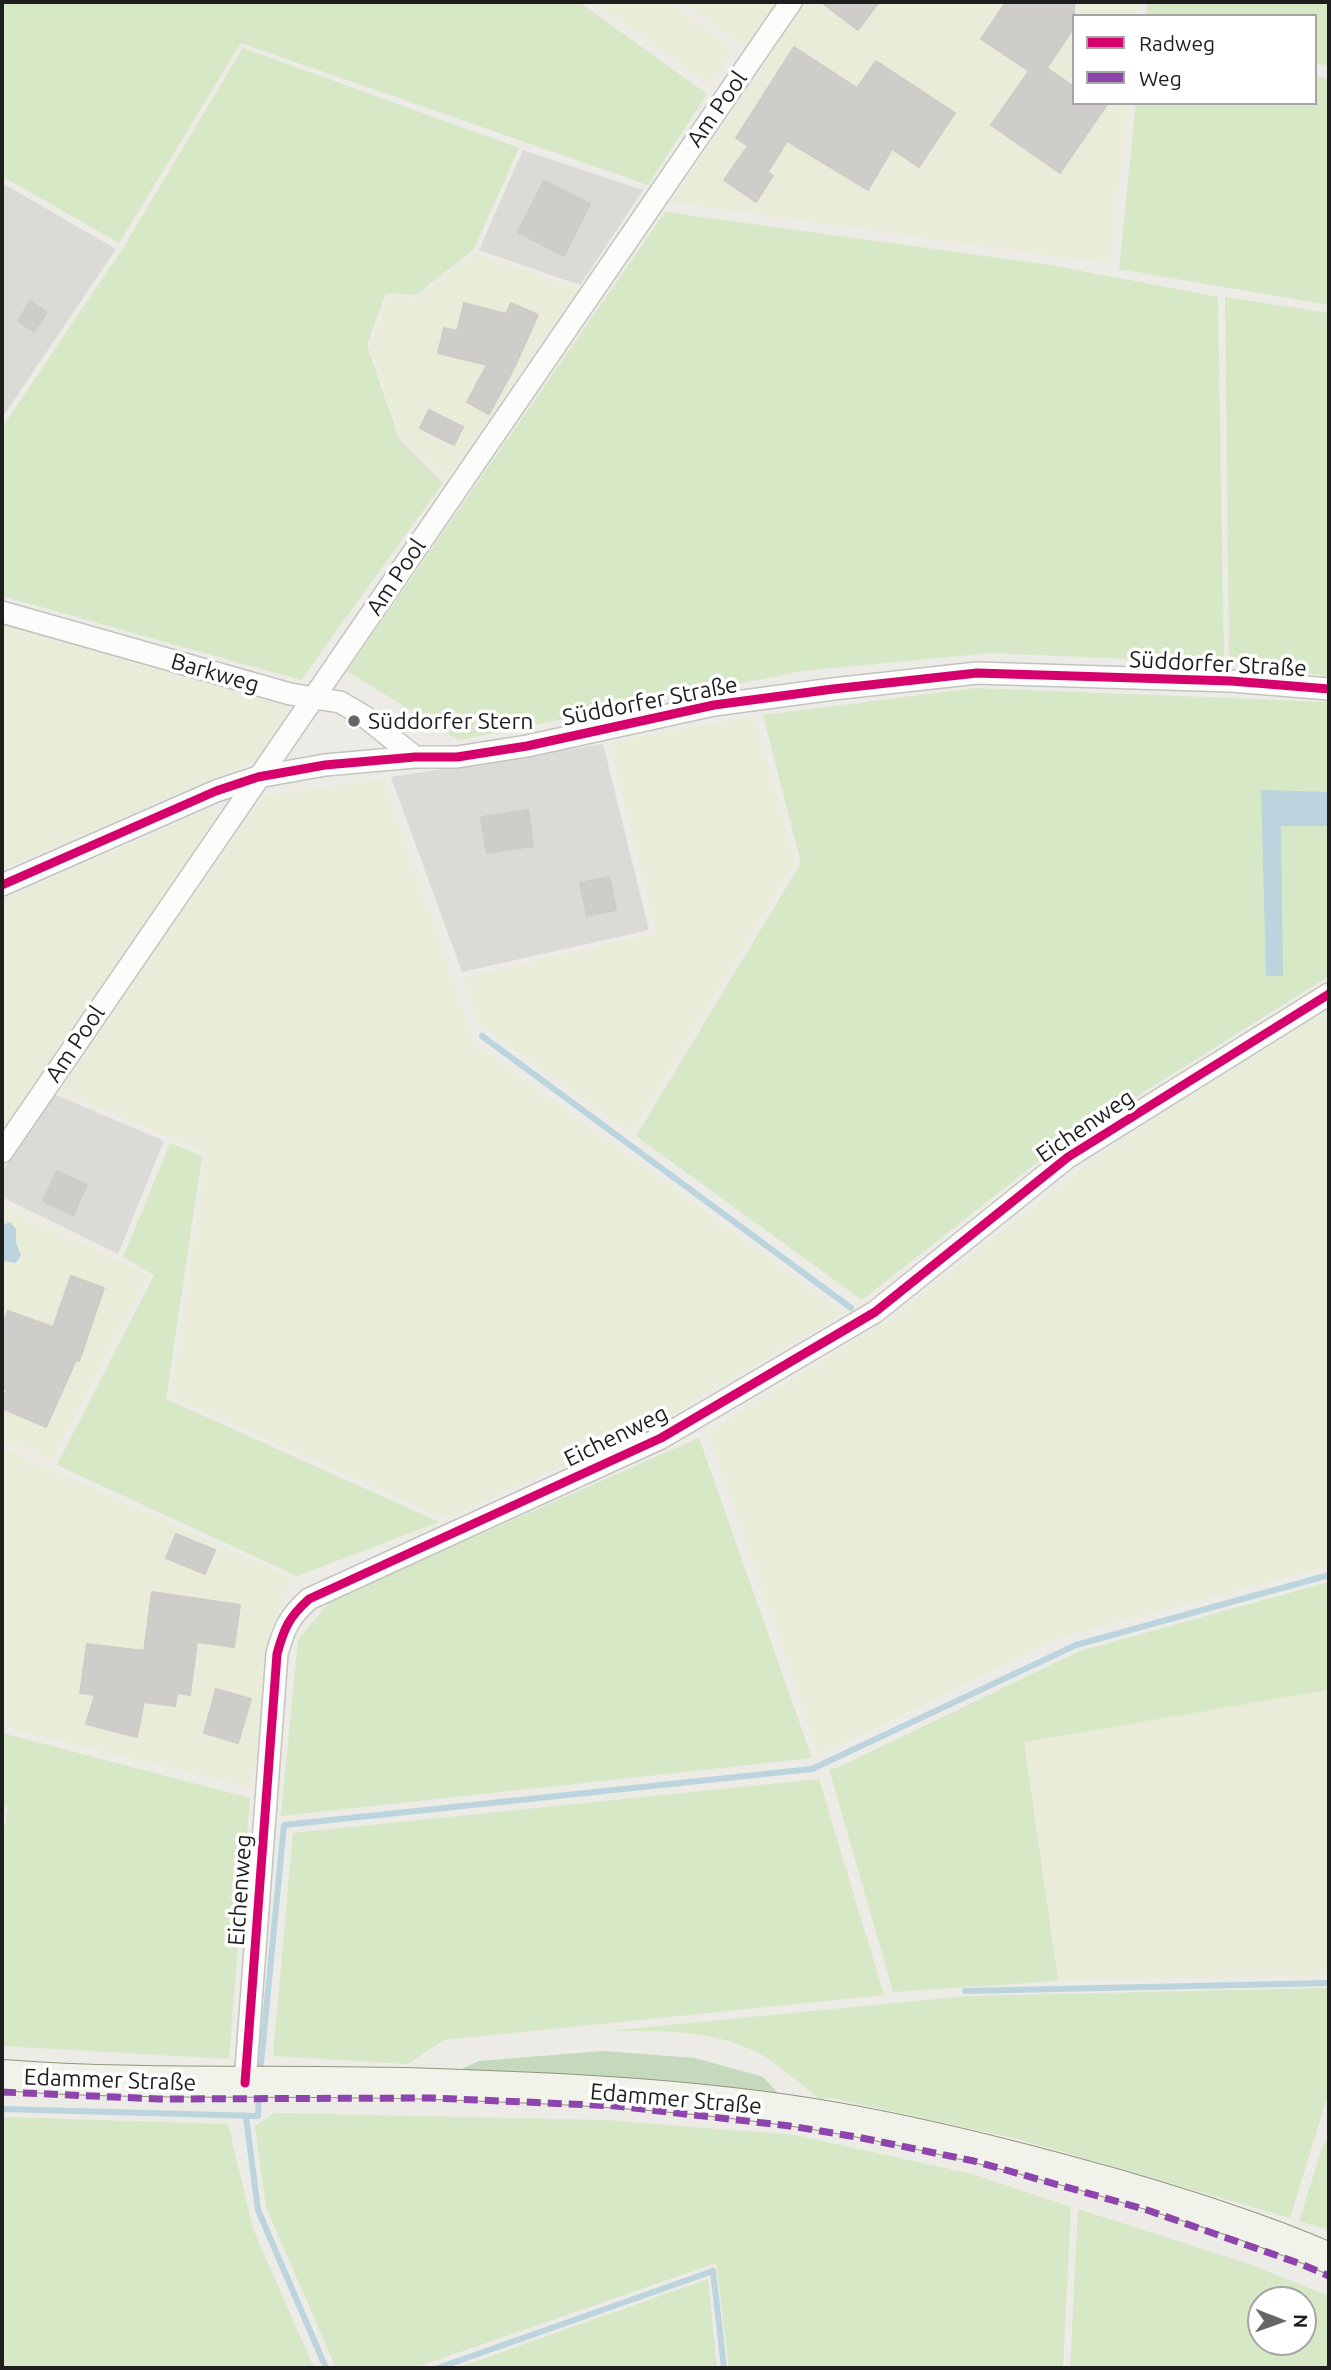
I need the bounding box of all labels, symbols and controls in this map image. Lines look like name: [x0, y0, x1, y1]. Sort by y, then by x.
legend: [1072, 14, 1317, 105]
text: Radweg: [1139, 31, 1215, 55]
street label: Am Pool: [681, 66, 753, 152]
text: Weg: [1139, 66, 1182, 90]
street label: Am Pool: [360, 533, 432, 621]
street label: Süddorfer Straße: [1128, 646, 1308, 682]
street label: Barkweg: [168, 647, 262, 699]
street label: Süddorfer Straße: [560, 670, 740, 732]
place label: Süddorfer Stern: [368, 707, 533, 735]
marker: Süddorfer Stern: [346, 713, 362, 729]
street label: Am Pool: [39, 1000, 111, 1088]
street label: Eichenweg: [1031, 1083, 1139, 1169]
street label: Eichenweg: [560, 1399, 672, 1473]
street label: Eichenweg: [222, 1833, 258, 1947]
street label: Edammer Straße: [23, 2063, 197, 2097]
street label: Edammer Straße: [589, 2078, 763, 2120]
north arrow: [1247, 2286, 1317, 2356]
text: N: [1290, 2314, 1312, 2329]

